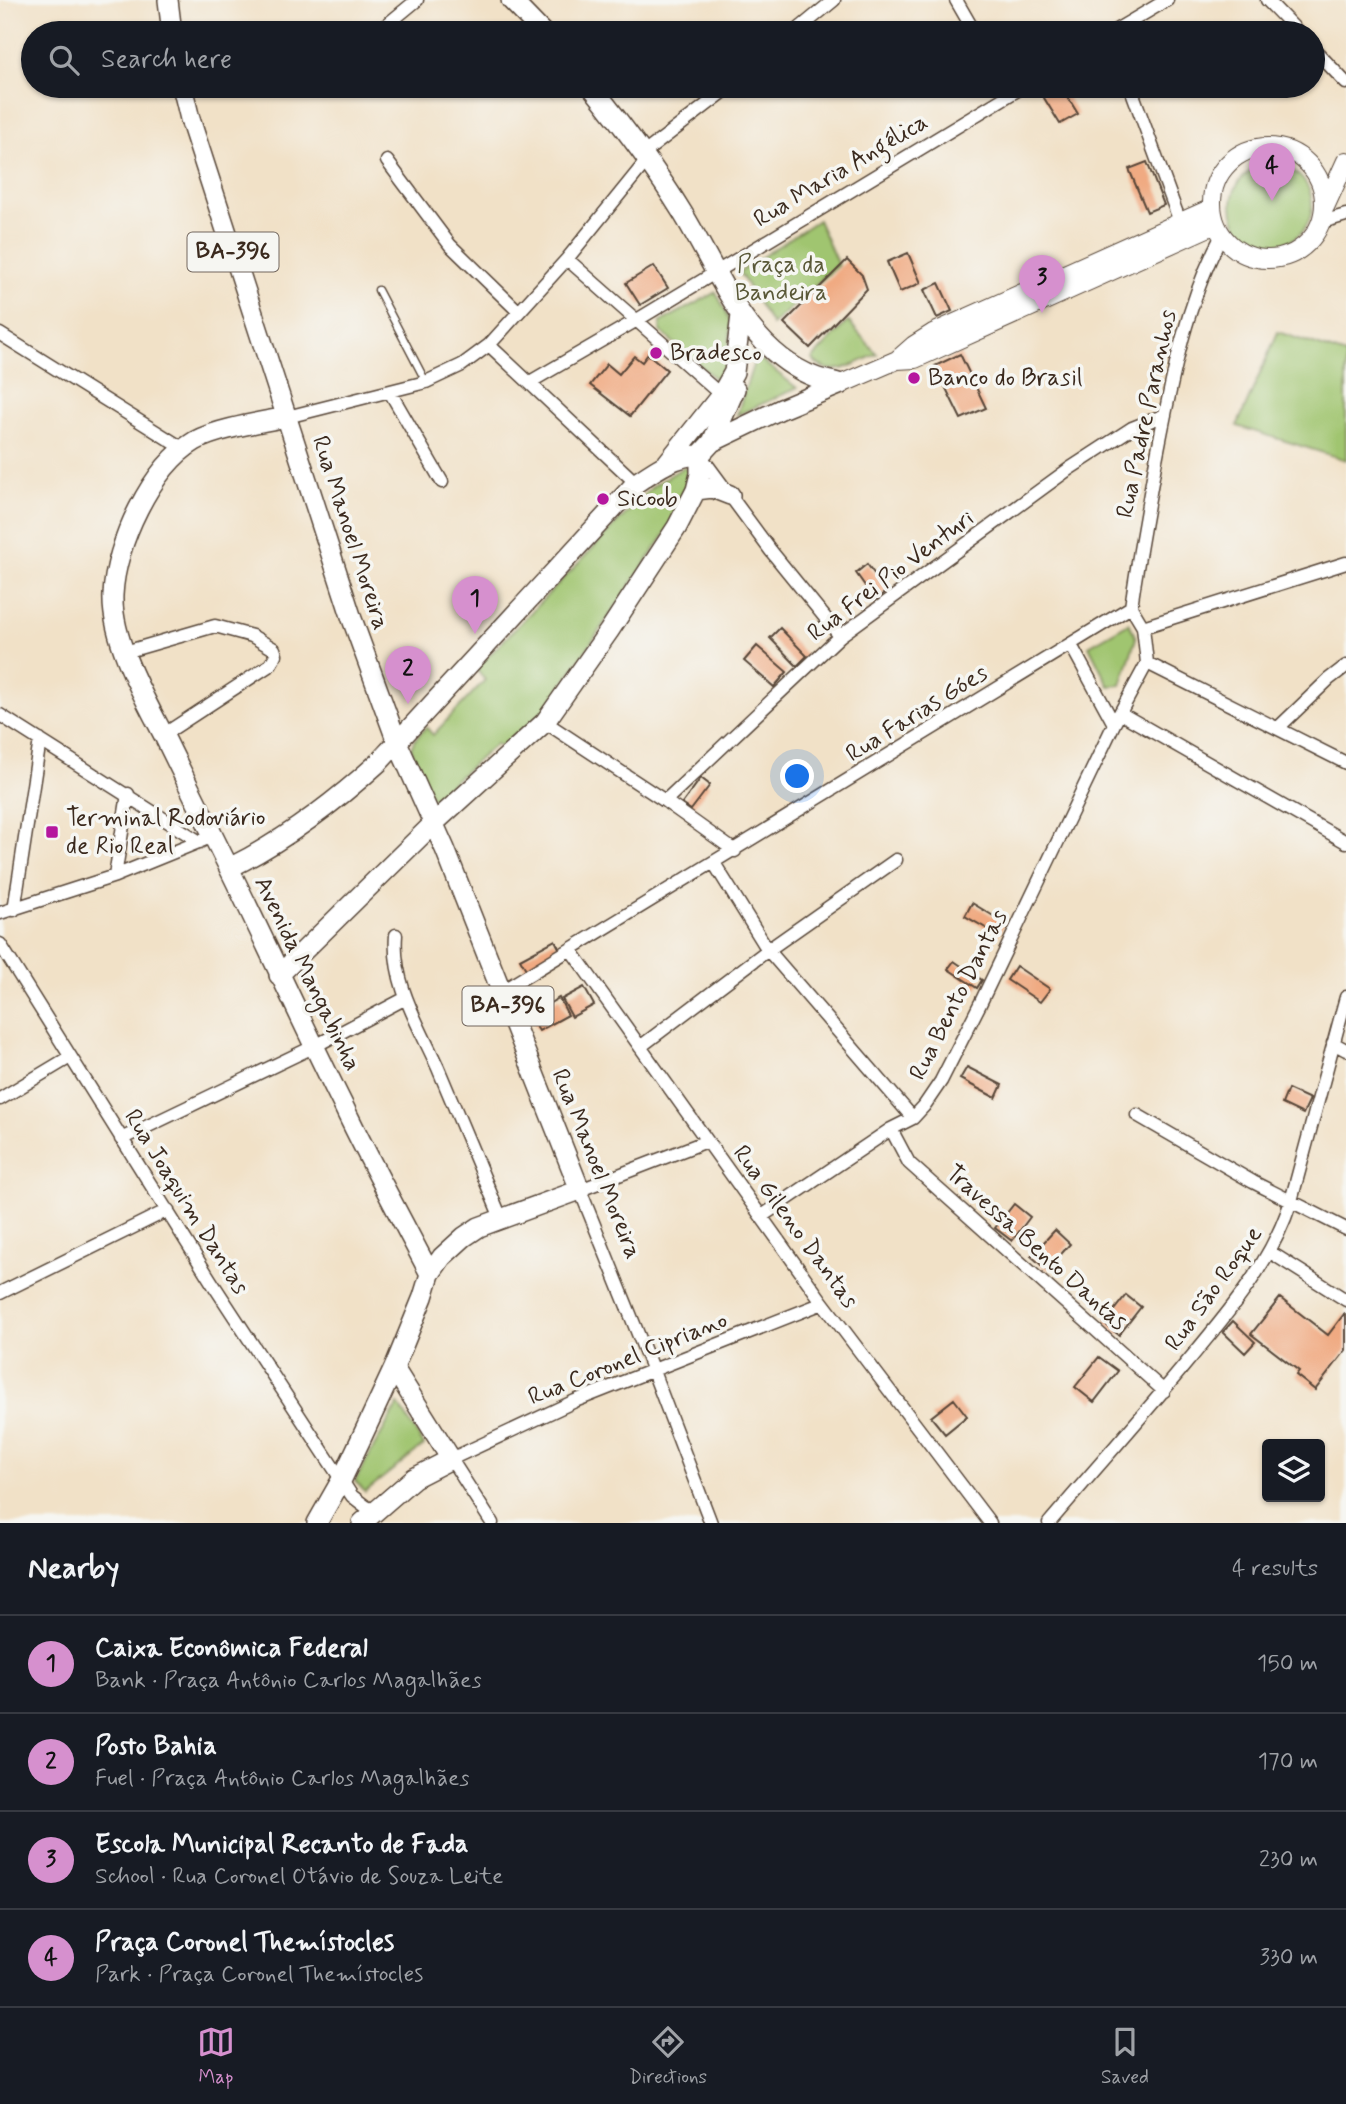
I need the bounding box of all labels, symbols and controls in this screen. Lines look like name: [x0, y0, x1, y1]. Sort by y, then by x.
search box: [21, 21, 1325, 98]
icon: search: [45, 41, 83, 79]
text: Search here: [101, 43, 232, 77]
street label: Rua Maria Angélica: [748, 107, 935, 238]
pin: 4: [1249, 143, 1295, 201]
road number: BA-396: [188, 232, 278, 272]
park label: Praça da Bandeira: [735, 250, 827, 309]
pin: 3: [1019, 255, 1065, 313]
street label: Rua Padre Paranhos: [1110, 307, 1184, 521]
place label: Bradesco: [670, 338, 762, 369]
marker: Bradesco: [648, 345, 664, 361]
place label: Banco do Brasil: [928, 363, 1083, 394]
marker: Banco do Brasil: [906, 370, 922, 386]
street label: Rua Manoel Moreira: [304, 432, 396, 634]
place label: Sicoob: [617, 484, 678, 515]
marker: Sicoob: [595, 491, 611, 507]
street label: Rua Frei Pio Venturi: [801, 503, 981, 649]
pin: 1: [452, 576, 498, 634]
pin: 2: [385, 646, 431, 704]
street label: Rua Farias Góes: [840, 658, 994, 770]
your location: [780, 759, 814, 793]
place label: Terminal Rodoviário de Rio Real: [66, 803, 266, 862]
marker: Terminal Rodoviário de Rio Real: [44, 824, 60, 840]
street label: Avenida Mangabinha: [245, 872, 368, 1077]
street label: Rua Bento Dantas: [903, 904, 1016, 1085]
road number: BA-396: [462, 987, 554, 1026]
street label: Rua Manoel Moreira: [544, 1064, 648, 1264]
street label: Rua Joaquim Dantas: [116, 1104, 256, 1301]
street label: Rua Gileno Dantas: [725, 1139, 865, 1315]
street label: Travessa Bento Dantas: [939, 1158, 1133, 1338]
street label: Rua São Roque: [1158, 1220, 1270, 1358]
street label: Rua Coronel Cipriano: [524, 1305, 732, 1413]
map controls: [1262, 1439, 1325, 1502]
button: layers: [1262, 1439, 1325, 1502]
text: Nearby: [28, 1549, 119, 1588]
text: 4 results: [1232, 1554, 1318, 1584]
text: Caixa Econômica Federal: [95, 1632, 368, 1666]
text: 1: [46, 1649, 56, 1679]
text: 150 m: [1257, 1649, 1318, 1679]
text: Bank · Praça Antônio Carlos Magalhães: [95, 1666, 482, 1696]
text: Posto Bahia: [95, 1730, 217, 1764]
text: 2: [45, 1747, 57, 1777]
text: 170 m: [1258, 1747, 1318, 1777]
text: Fuel · Praça Antônio Carlos Magalhães: [95, 1764, 469, 1794]
text: Escola Municipal Recanto de Fada: [95, 1828, 468, 1862]
text: 3: [46, 1845, 56, 1875]
text: 230 m: [1259, 1845, 1318, 1875]
text: School · Rua Coronel Otávio de Souza Leite: [95, 1862, 503, 1892]
text: Praça Coronel Themístocles: [95, 1926, 394, 1960]
text: 4: [44, 1943, 58, 1973]
text: 330 m: [1260, 1943, 1318, 1973]
text: Park · Praça Coronel Themístocles: [95, 1960, 423, 1990]
tab: Map: [197, 2023, 235, 2090]
tab: Directions: [629, 2023, 707, 2090]
tab: Saved: [1101, 2023, 1149, 2090]

